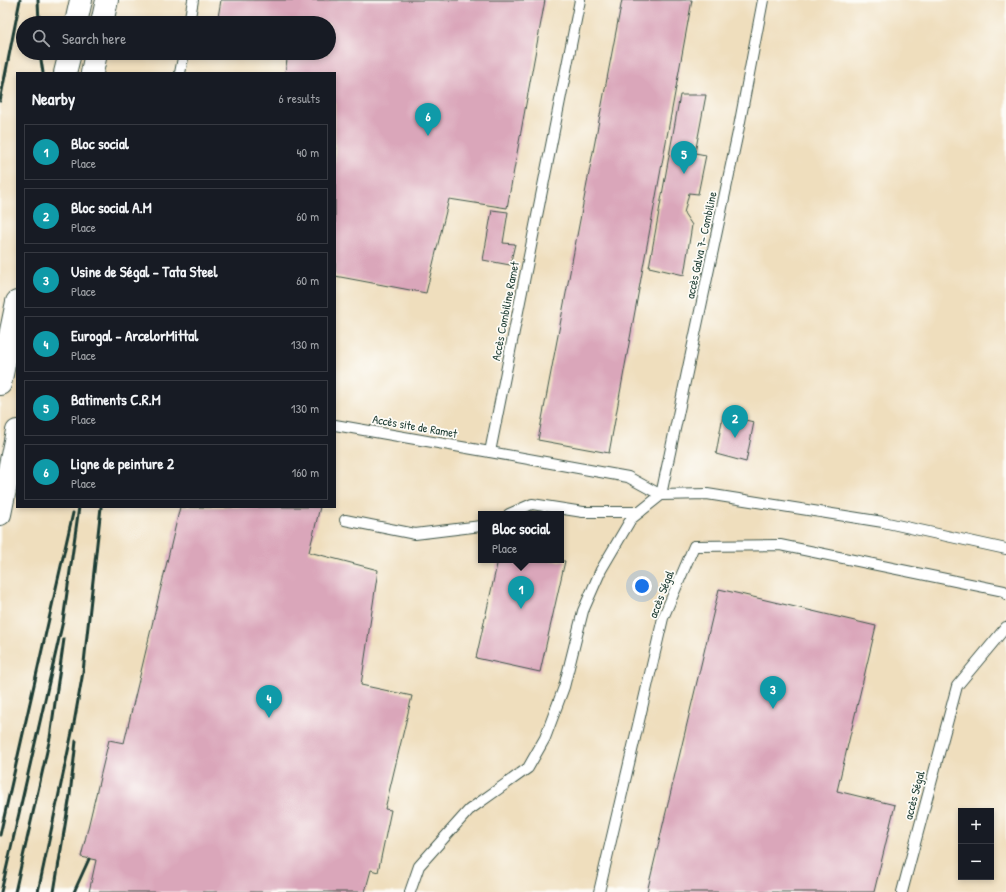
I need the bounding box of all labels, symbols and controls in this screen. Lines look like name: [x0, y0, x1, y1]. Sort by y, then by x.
search box: [16, 16, 336, 60]
icon: search: [30, 27, 52, 49]
text: Search here: [62, 28, 126, 49]
text: Nearby: [32, 87, 75, 110]
text: 6 results: [279, 89, 320, 107]
pin: 6: [415, 103, 441, 136]
text: Bloc social: [71, 133, 129, 154]
pin: 5: [671, 141, 697, 174]
text: 1: [44, 143, 48, 161]
text: 40 m: [296, 143, 319, 161]
text: Place: [71, 154, 96, 172]
street label: accès Galva 7- Combiline: [681, 190, 721, 300]
text: Bloc social A.M: [71, 197, 152, 218]
text: 2: [43, 207, 49, 225]
text: 60 m: [296, 207, 319, 225]
text: Place: [71, 218, 96, 236]
street label: Accès Combiline Ramet: [487, 259, 523, 362]
text: Usine de Ségal - Tata Steel: [71, 261, 218, 282]
text: 3: [43, 271, 49, 289]
text: 60 m: [296, 271, 319, 289]
text: Place: [71, 282, 96, 300]
text: Eurogal - ArcelorMittal: [71, 325, 198, 346]
text: 4: [44, 335, 48, 353]
text: 130 m: [291, 335, 319, 353]
text: Place: [71, 346, 96, 364]
text: Batiments C.R.M: [71, 389, 161, 410]
text: 5: [43, 399, 49, 417]
text: 130 m: [291, 399, 319, 417]
pin: 2: [722, 405, 748, 438]
text: Place: [71, 410, 96, 428]
street label: Accès site de Ramet: [371, 410, 460, 442]
text: Ligne de peinture 2: [71, 453, 174, 474]
text: 6: [43, 463, 49, 481]
text: 160 m: [291, 463, 319, 481]
text: Place: [71, 474, 96, 492]
popup: [478, 511, 564, 563]
text: Bloc social: [492, 518, 550, 539]
text: Place: [492, 539, 517, 557]
street label: accès Ségal: [644, 567, 678, 620]
pin: 1: [508, 576, 534, 609]
your location: [632, 576, 652, 596]
pin: 3: [760, 676, 786, 709]
pin: 4: [256, 685, 282, 718]
street label: accès Ségal: [899, 768, 929, 821]
map controls: [958, 808, 994, 880]
button: +: [958, 808, 994, 844]
button: −: [958, 844, 994, 880]

